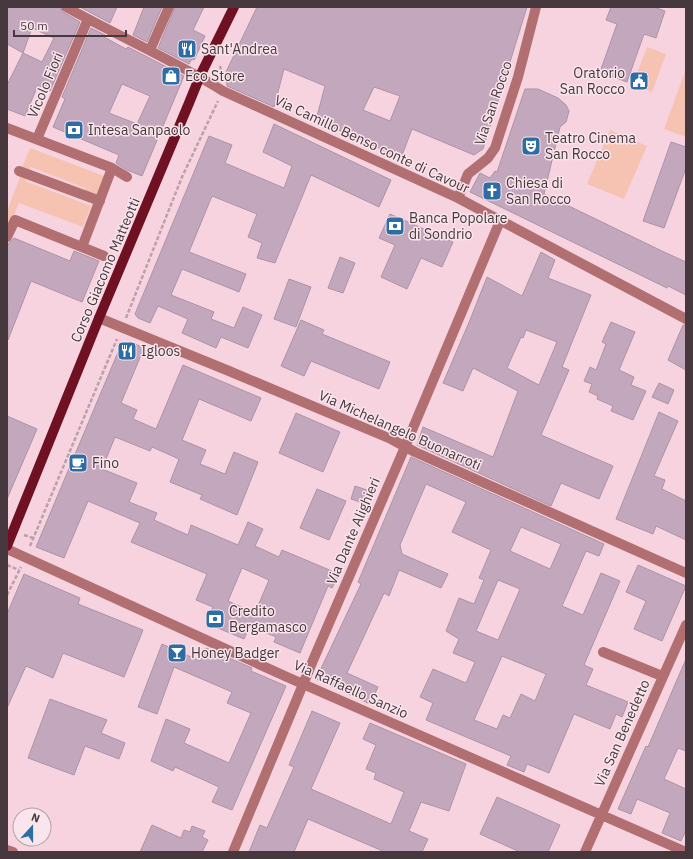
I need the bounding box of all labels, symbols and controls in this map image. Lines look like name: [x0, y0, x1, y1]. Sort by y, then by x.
scale bar: [14, 12, 126, 38]
text: 50 m: [20, 18, 48, 33]
restaurant icon: Sant'Andrea: [176, 38, 198, 60]
place label: Sant'Andrea: [201, 40, 278, 58]
street label: Vicolo Fiori: [23, 49, 67, 121]
street label: Via San Rocco: [470, 58, 516, 148]
place label: Oratorio San Rocco: [560, 64, 625, 98]
shop icon: Eco Store: [160, 65, 182, 87]
place label: Eco Store: [185, 67, 245, 85]
public building icon: Oratorio San Rocco: [628, 70, 650, 92]
street label: Via Camillo Benso conte di Cavour: [271, 91, 473, 197]
bank icon: Intesa Sanpaolo: [63, 119, 85, 141]
place label: Intesa Sanpaolo: [88, 121, 190, 139]
place label: Teatro Cinema San Rocco: [545, 129, 636, 163]
theatre icon: Teatro Cinema San Rocco: [520, 135, 542, 157]
place label: Chiesa di San Rocco: [506, 174, 571, 208]
church icon: Chiesa di San Rocco: [481, 180, 503, 202]
street label: Corso Giacomo Matteotti: [66, 195, 144, 345]
place label: Banca Popolare di Sondrio: [409, 209, 508, 243]
bank icon: Banca Popolare di Sondrio: [384, 215, 406, 237]
restaurant icon: Igloos: [116, 340, 138, 362]
place label: Igloos: [141, 342, 180, 360]
street label: Via Michelangelo Buonarroti: [316, 386, 484, 474]
cafe icon: Fino: [67, 452, 89, 474]
place label: Fino: [92, 454, 119, 472]
street label: Via Dante Alighieri: [322, 475, 384, 587]
place label: Credito Bergamasco: [229, 602, 307, 636]
bank icon: Credito Bergamasco: [204, 608, 226, 630]
bar icon: Honey Badger: [166, 642, 188, 664]
place label: Honey Badger: [191, 644, 279, 662]
street label: Via Raffaello Sanzio: [291, 656, 411, 722]
street label: Via San Benedetto: [590, 676, 654, 789]
north arrow: [12, 807, 52, 847]
text: N: [29, 810, 42, 826]

